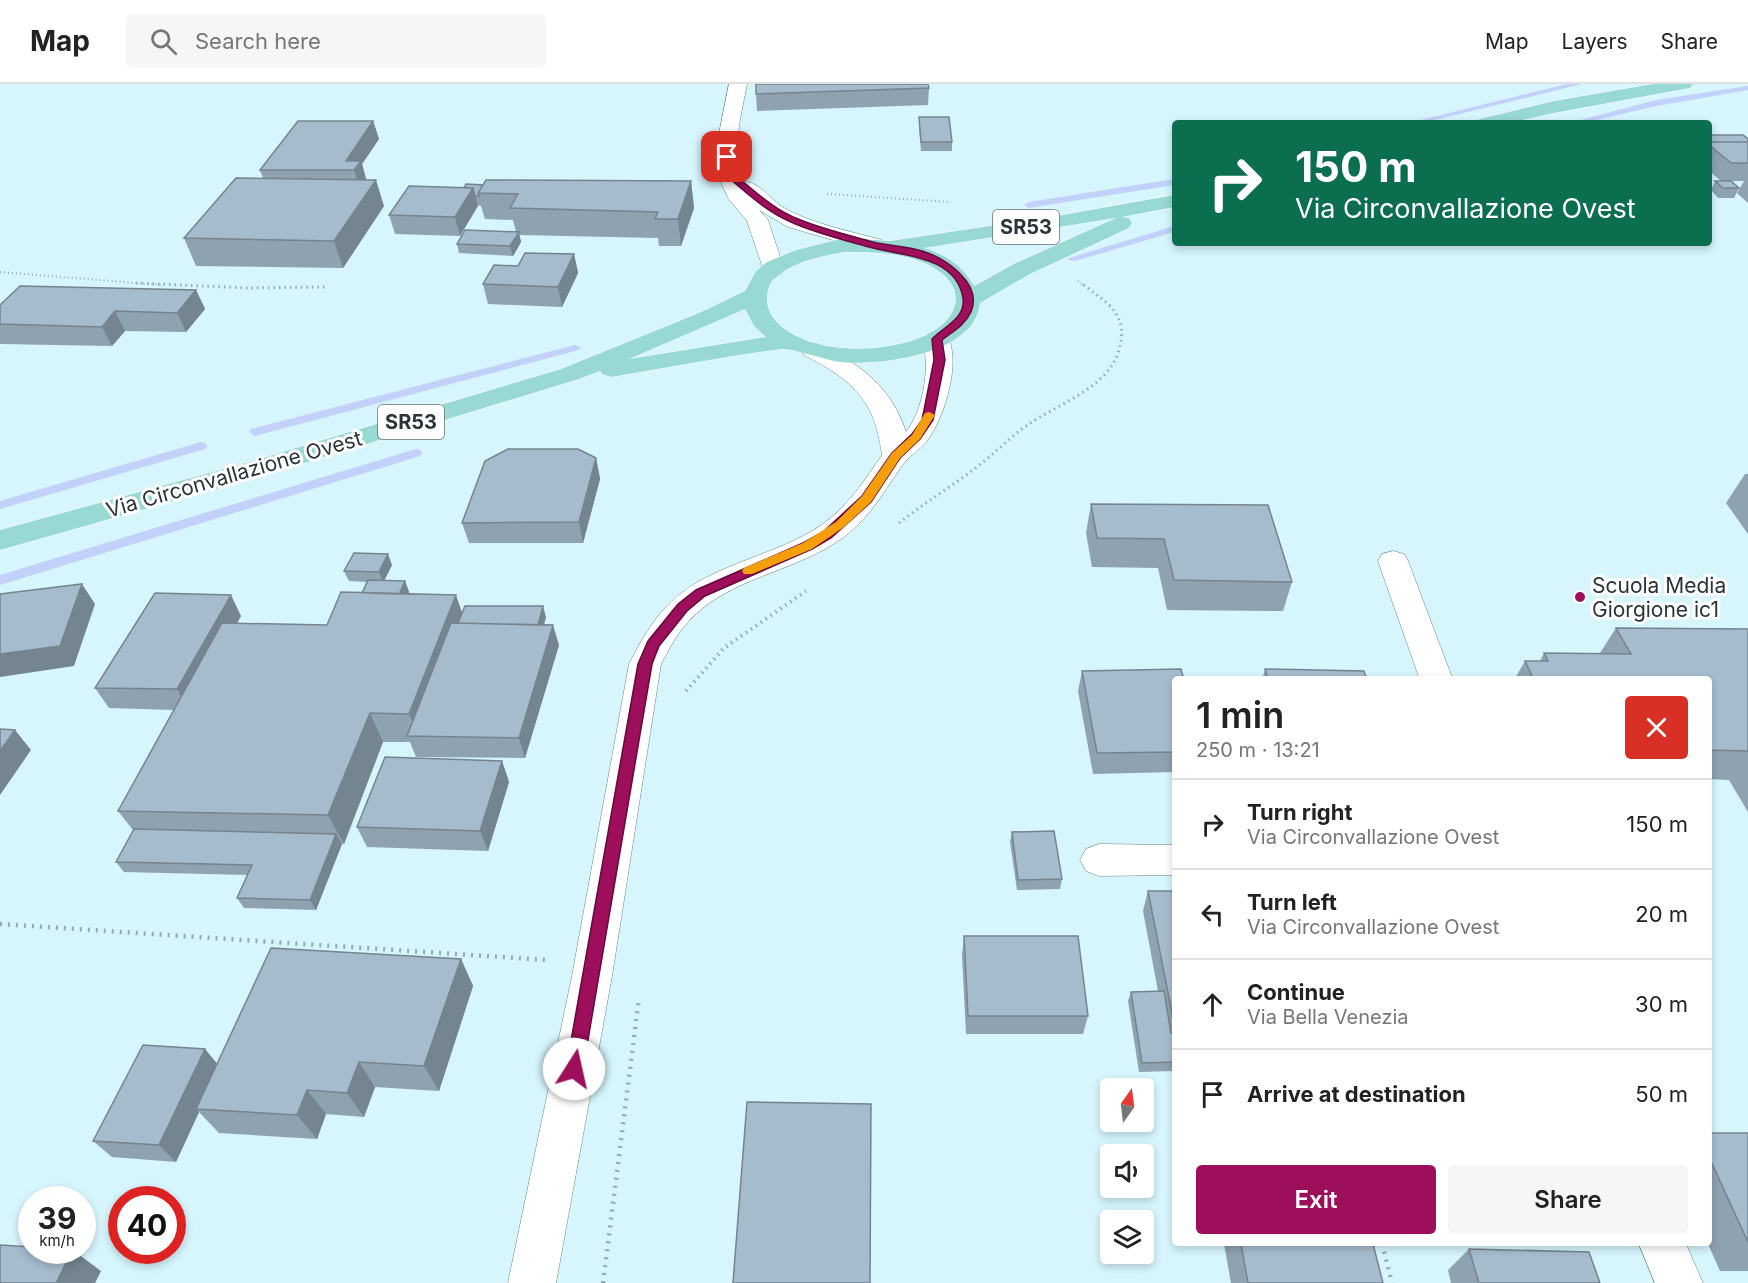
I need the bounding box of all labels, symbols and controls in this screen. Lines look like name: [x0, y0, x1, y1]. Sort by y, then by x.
search box: [126, 14, 546, 68]
text: Map: [30, 24, 90, 58]
icon: search: [147, 25, 180, 58]
text: Search here: [195, 28, 321, 54]
text: Map: [1485, 29, 1529, 54]
text: Layers: [1562, 29, 1628, 54]
text: Share: [1661, 29, 1718, 54]
pin: [701, 131, 752, 182]
icon: arrive: [710, 140, 743, 173]
text: 150 m: [1295, 141, 1417, 192]
icon: right: [1196, 144, 1274, 222]
text: Via Circonvallazione Ovest: [1295, 192, 1636, 225]
road number: SR53: [993, 210, 1059, 244]
road number: SR53: [378, 405, 444, 439]
street label: Via Circonvallazione Ovest: [103, 425, 365, 523]
place label: Scuola Media Giorgione ic1: [1592, 573, 1726, 622]
marker: Scuola Media Giorgione ic1: [1573, 590, 1587, 604]
text: 1 min: [1196, 693, 1284, 737]
button: close: [1625, 696, 1688, 759]
text: 250 m · 13:21: [1196, 738, 1320, 762]
text: Turn right: [1247, 799, 1353, 825]
icon: right: [1196, 808, 1229, 841]
text: 150 m: [1626, 811, 1688, 837]
text: Via Circonvallazione Ovest: [1247, 825, 1499, 849]
text: Turn left: [1247, 889, 1337, 915]
icon: left: [1196, 898, 1229, 931]
text: 20 m: [1635, 901, 1688, 927]
text: Via Circonvallazione Ovest: [1247, 915, 1499, 939]
text: Continue: [1247, 979, 1345, 1005]
icon: ahead: [1196, 988, 1229, 1021]
text: 30 m: [1635, 991, 1688, 1017]
text: Via Bella Venezia: [1247, 1005, 1409, 1029]
position arrow: [542, 1037, 606, 1101]
north arrow: [1100, 1078, 1154, 1132]
map controls: [1100, 1078, 1154, 1264]
icon: arrive: [1196, 1078, 1229, 1111]
text: Arrive at destination: [1247, 1081, 1466, 1107]
text: 50 m: [1635, 1081, 1688, 1107]
button: sound: [1100, 1144, 1154, 1198]
button: Exit: [1196, 1165, 1436, 1234]
button: Share: [1448, 1165, 1688, 1234]
speed limit sign: 40: [108, 1186, 186, 1264]
text: 39: [38, 1200, 76, 1236]
button: layers: [1100, 1210, 1154, 1264]
text: km/h: [39, 1231, 75, 1250]

